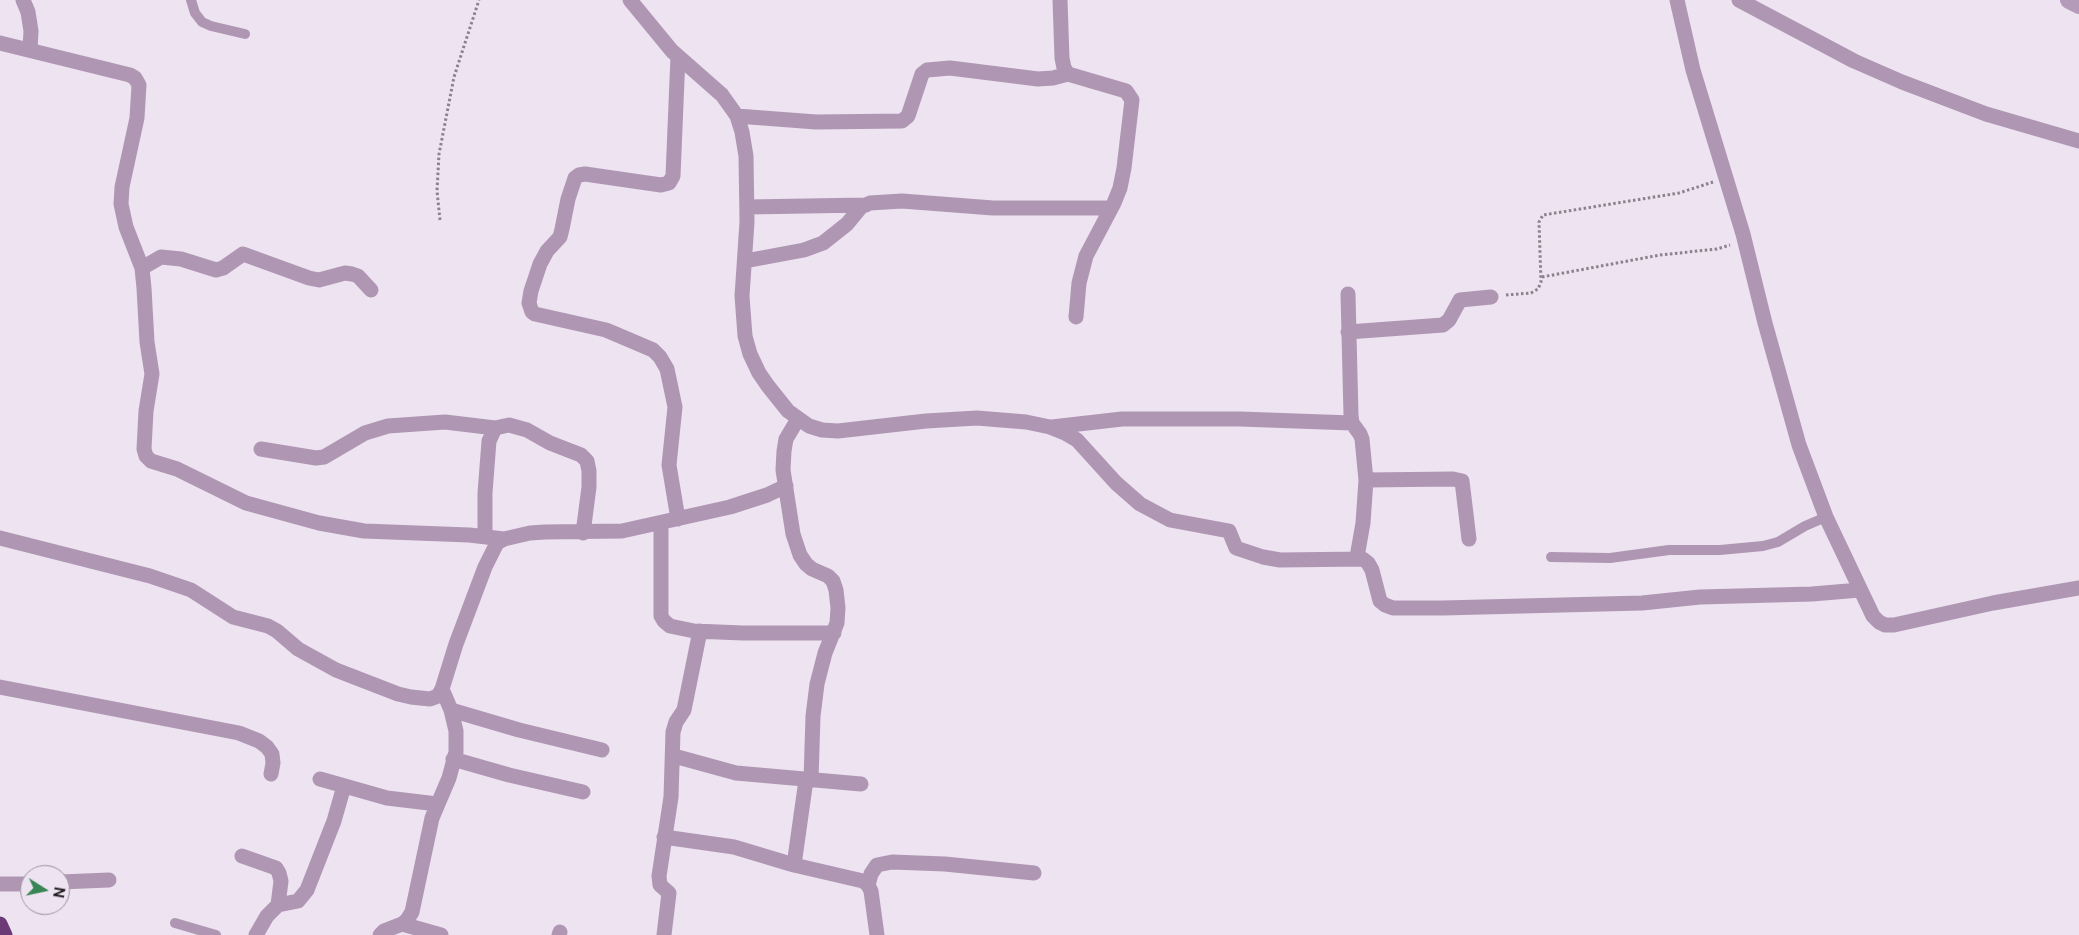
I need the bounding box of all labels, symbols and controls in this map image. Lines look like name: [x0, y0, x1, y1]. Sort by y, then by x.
north arrow: [20, 865, 70, 915]
text: N: [50, 886, 68, 899]

